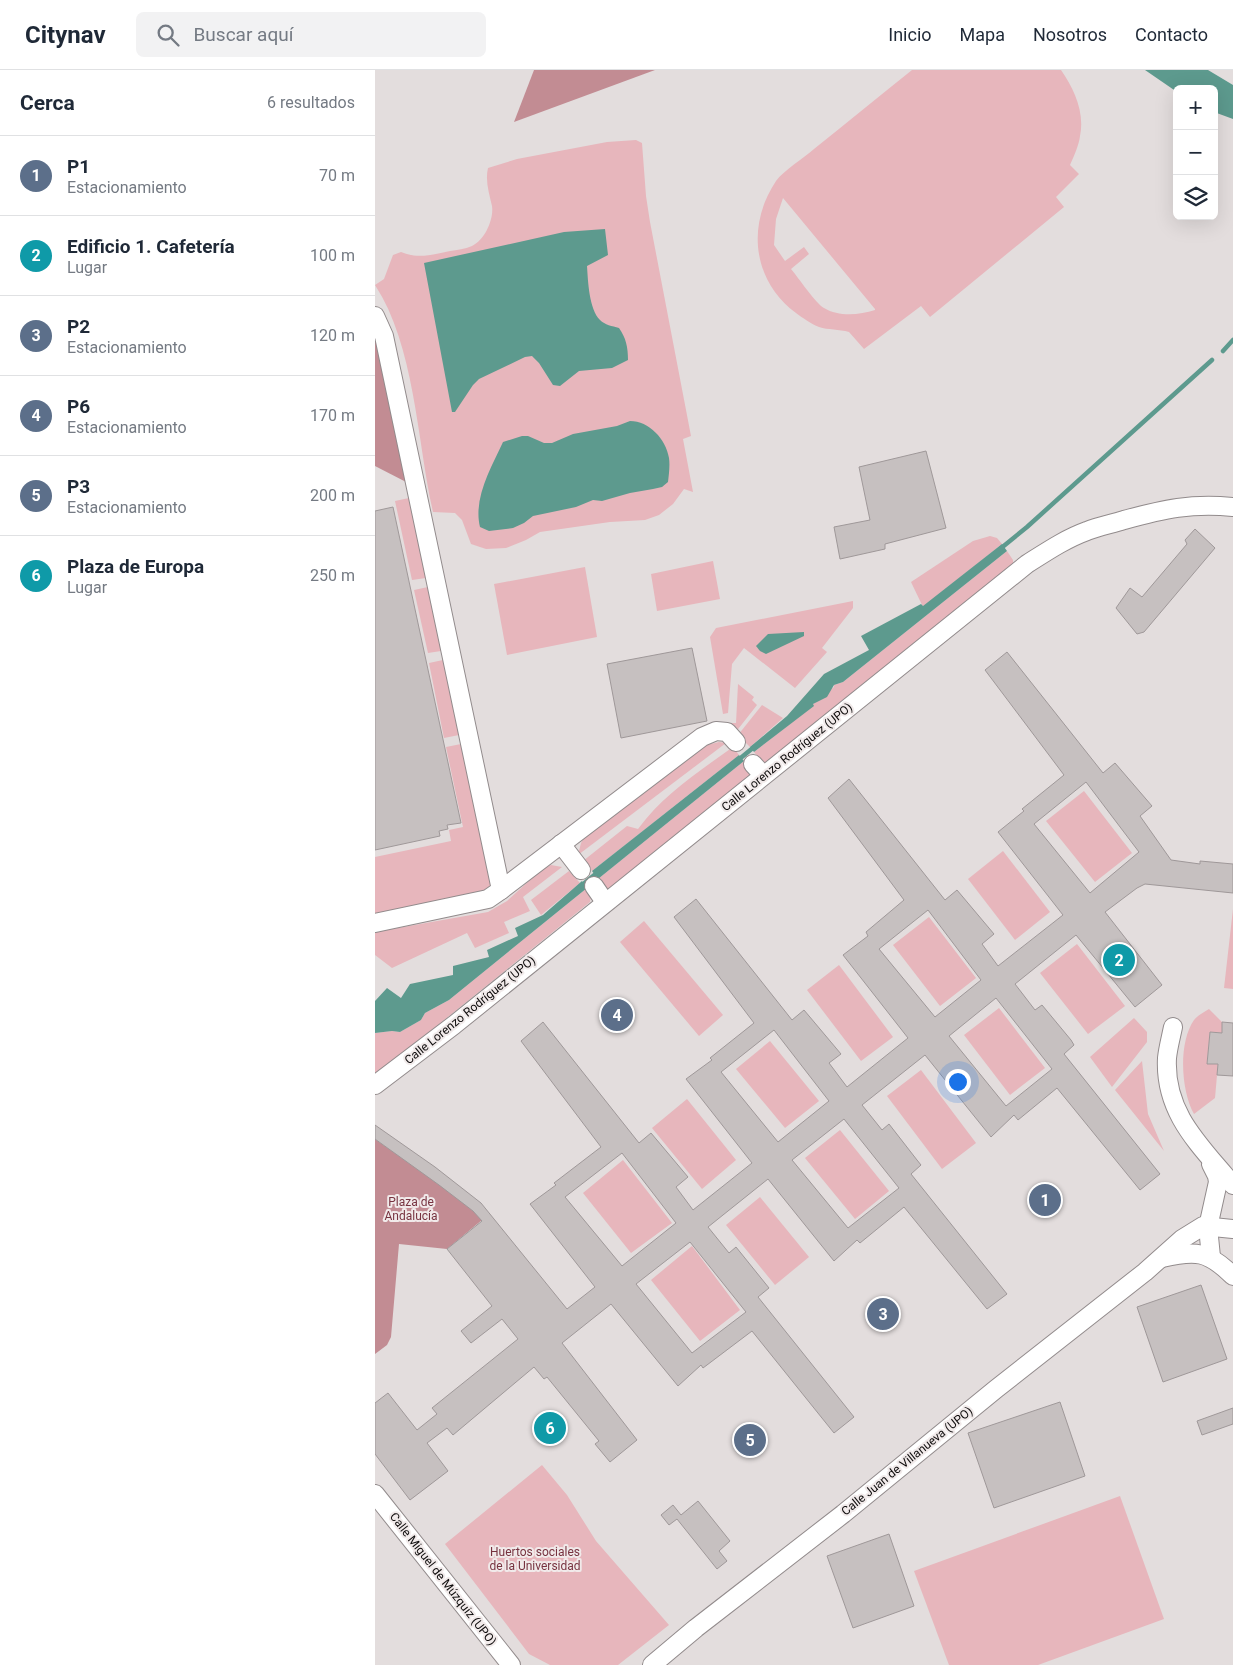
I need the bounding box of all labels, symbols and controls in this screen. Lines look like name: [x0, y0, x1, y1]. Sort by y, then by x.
search box: [136, 12, 486, 57]
text: Citynav: [25, 21, 106, 49]
icon: search: [154, 21, 182, 49]
text: Buscar aquí: [194, 23, 293, 46]
text: Inicio: [888, 24, 932, 45]
text: Mapa: [960, 24, 1005, 45]
text: Nosotros: [1033, 24, 1107, 45]
text: Contacto: [1135, 24, 1208, 45]
map controls: [1173, 85, 1218, 220]
button: +: [1173, 85, 1218, 130]
text: Cerca: [20, 91, 75, 115]
text: 6 resultados: [267, 93, 355, 112]
button: −: [1173, 130, 1218, 175]
text: P1: [67, 155, 90, 178]
text: 1: [31, 166, 41, 185]
text: 70 m: [319, 166, 355, 185]
button: layers: [1173, 175, 1218, 220]
text: Estacionamiento: [67, 178, 187, 197]
text: Edificio 1. Cafetería: [67, 235, 235, 258]
text: 2: [31, 246, 41, 265]
text: 100 m: [310, 246, 355, 265]
text: Lugar: [67, 258, 107, 277]
text: P2: [67, 315, 90, 338]
text: 3: [31, 326, 41, 345]
text: 120 m: [310, 326, 355, 345]
text: Estacionamiento: [67, 338, 187, 357]
text: P6: [67, 395, 90, 418]
text: 4: [31, 406, 41, 425]
text: 170 m: [310, 406, 355, 425]
text: Estacionamiento: [67, 418, 187, 437]
text: P3: [67, 475, 90, 498]
text: 5: [31, 486, 41, 505]
text: 200 m: [310, 486, 355, 505]
text: Estacionamiento: [67, 498, 187, 517]
text: Plaza de Europa: [67, 555, 204, 578]
text: 6: [31, 566, 41, 585]
text: 250 m: [310, 566, 355, 585]
text: Lugar: [67, 578, 107, 597]
street label: Calle Lorenzo Rodríguez (UPO): [719, 700, 855, 814]
pin: 2: [1103, 941, 1135, 979]
street label: Calle Lorenzo Rodríguez (UPO): [402, 953, 538, 1067]
pin: 4: [601, 996, 633, 1034]
your location: [945, 1069, 971, 1095]
pin: 1: [1029, 1181, 1061, 1219]
park label: Plaza de Andalucía: [384, 1195, 438, 1223]
pin: 3: [867, 1295, 899, 1333]
street label: Calle Juan de Villanueva (UPO): [839, 1404, 975, 1518]
pin: 6: [534, 1409, 566, 1447]
pin: 5: [734, 1421, 766, 1459]
street label: Calle Miguel de Múzquiz (UPO): [387, 1510, 499, 1648]
park label: Huertos sociales de la Universidad: [489, 1545, 581, 1573]

